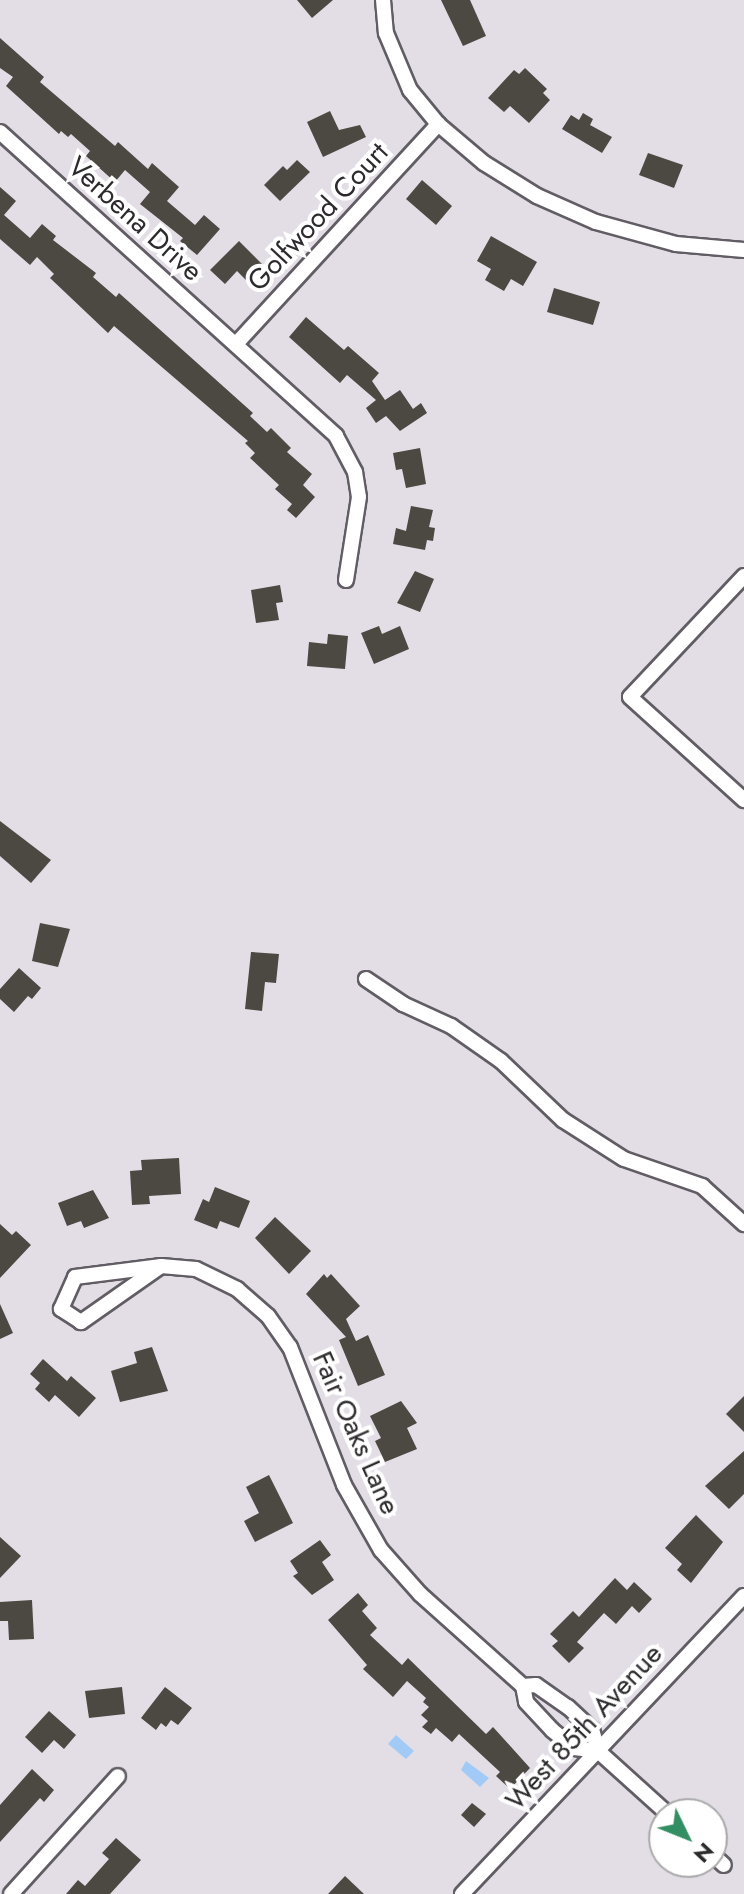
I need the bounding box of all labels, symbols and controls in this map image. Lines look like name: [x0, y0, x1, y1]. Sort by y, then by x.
street label: Golfwood Court: [241, 136, 395, 298]
street label: Verbena Drive: [61, 150, 209, 288]
street label: Fair Oaks Lane: [305, 1346, 407, 1520]
street label: West 85th Avenue: [499, 1637, 669, 1817]
north arrow: [648, 1798, 728, 1878]
text: N: [686, 1836, 722, 1870]

